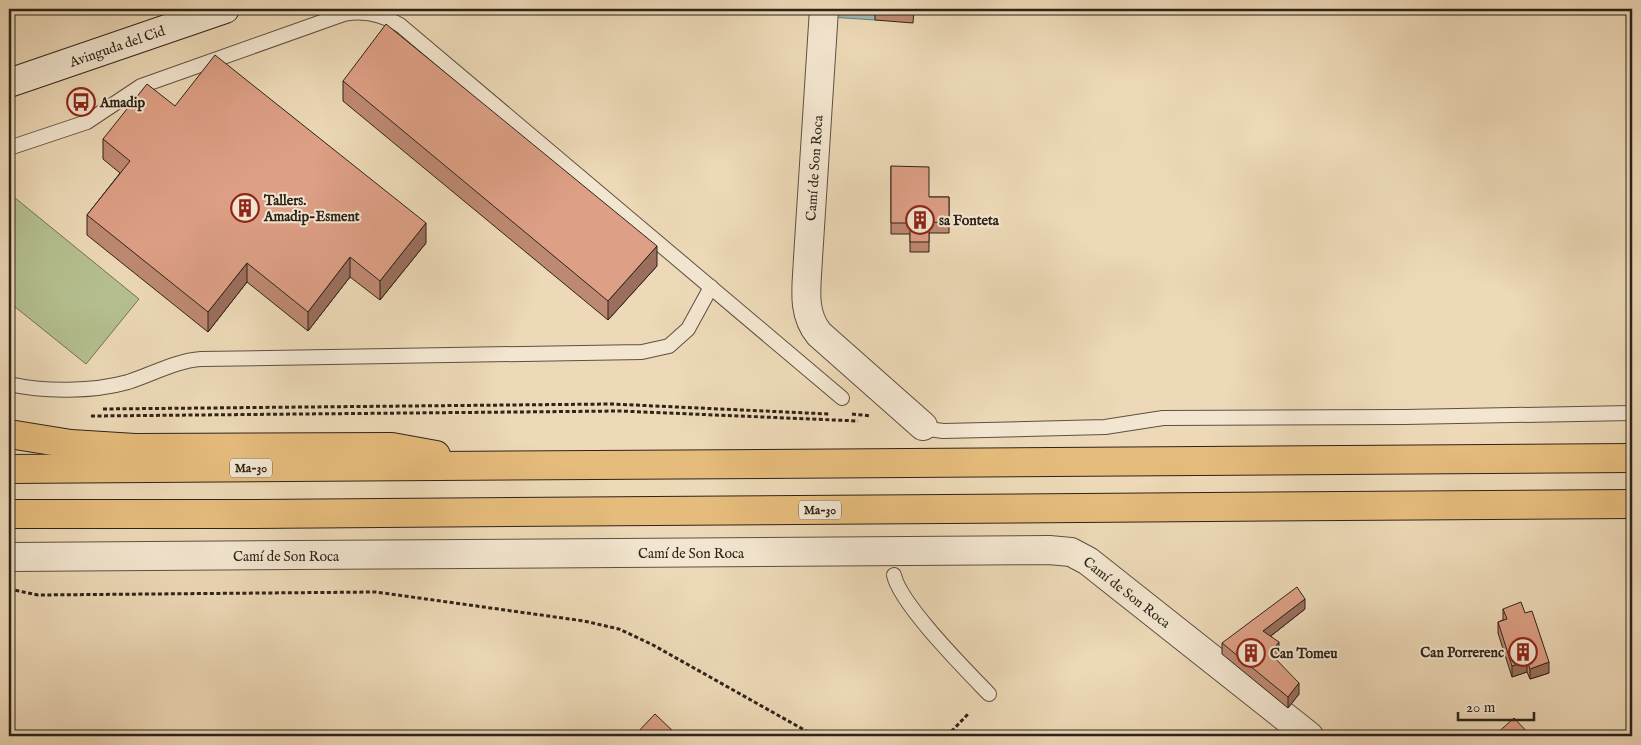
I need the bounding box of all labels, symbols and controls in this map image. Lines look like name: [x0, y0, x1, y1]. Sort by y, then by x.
street label: Avinguda del Cid: [66, 22, 168, 72]
bus stop icon: Amadip: [66, 87, 96, 117]
place label: Amadip: [99, 94, 145, 112]
street label: Camí de Son Roca: [802, 114, 828, 222]
place label: Tallers. Amadip-Esment: [263, 192, 360, 226]
building icon: Tallers. Amadip-Esment: [230, 193, 260, 223]
building icon: sa Fonteta: [905, 205, 935, 235]
place label: sa Fonteta: [939, 212, 1000, 230]
road number: Ma-30: [230, 458, 272, 478]
road number: Ma-30: [799, 500, 841, 520]
street label: Camí de Son Roca: [638, 545, 745, 563]
street label: Camí de Son Roca: [233, 548, 340, 566]
street label: Camí de Son Roca: [1079, 553, 1174, 633]
building icon: Can Porrerenc: [1508, 637, 1538, 667]
building icon: Can Tomeu: [1236, 638, 1266, 668]
place label: Can Porrerenc: [1420, 644, 1504, 662]
place label: Can Tomeu: [1270, 645, 1338, 663]
scale bar: [1458, 690, 1535, 722]
text: 20 m: [1466, 698, 1496, 717]

